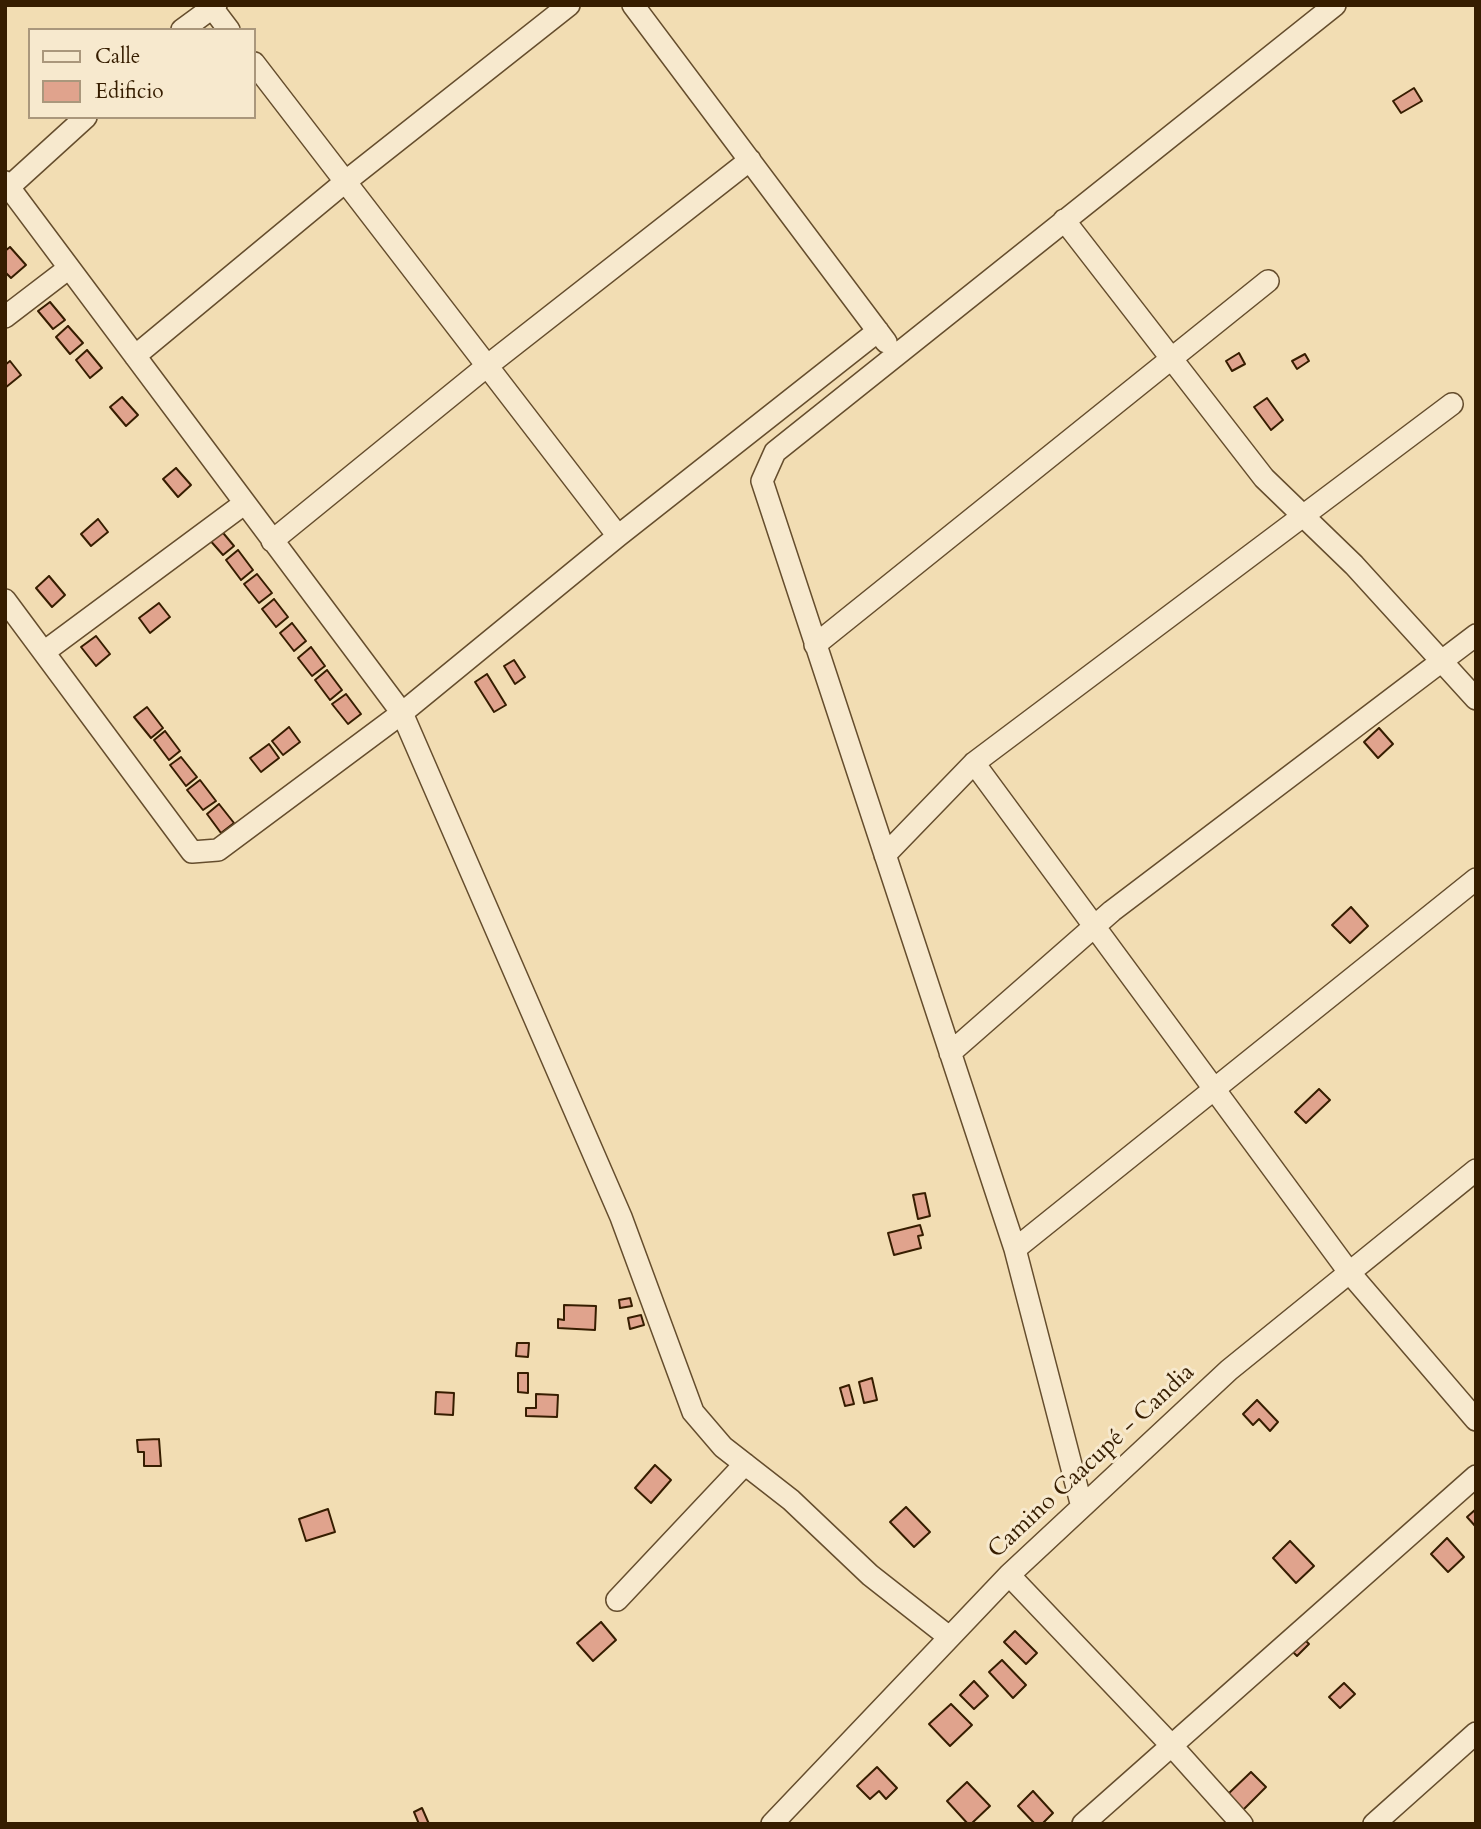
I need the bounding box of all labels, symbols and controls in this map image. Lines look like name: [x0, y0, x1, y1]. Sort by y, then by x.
legend: [28, 28, 256, 119]
text: Calle: [95, 42, 140, 71]
text: Edificio: [95, 77, 164, 106]
street label: Camino Caacupé - Candia: [983, 1359, 1201, 1565]

